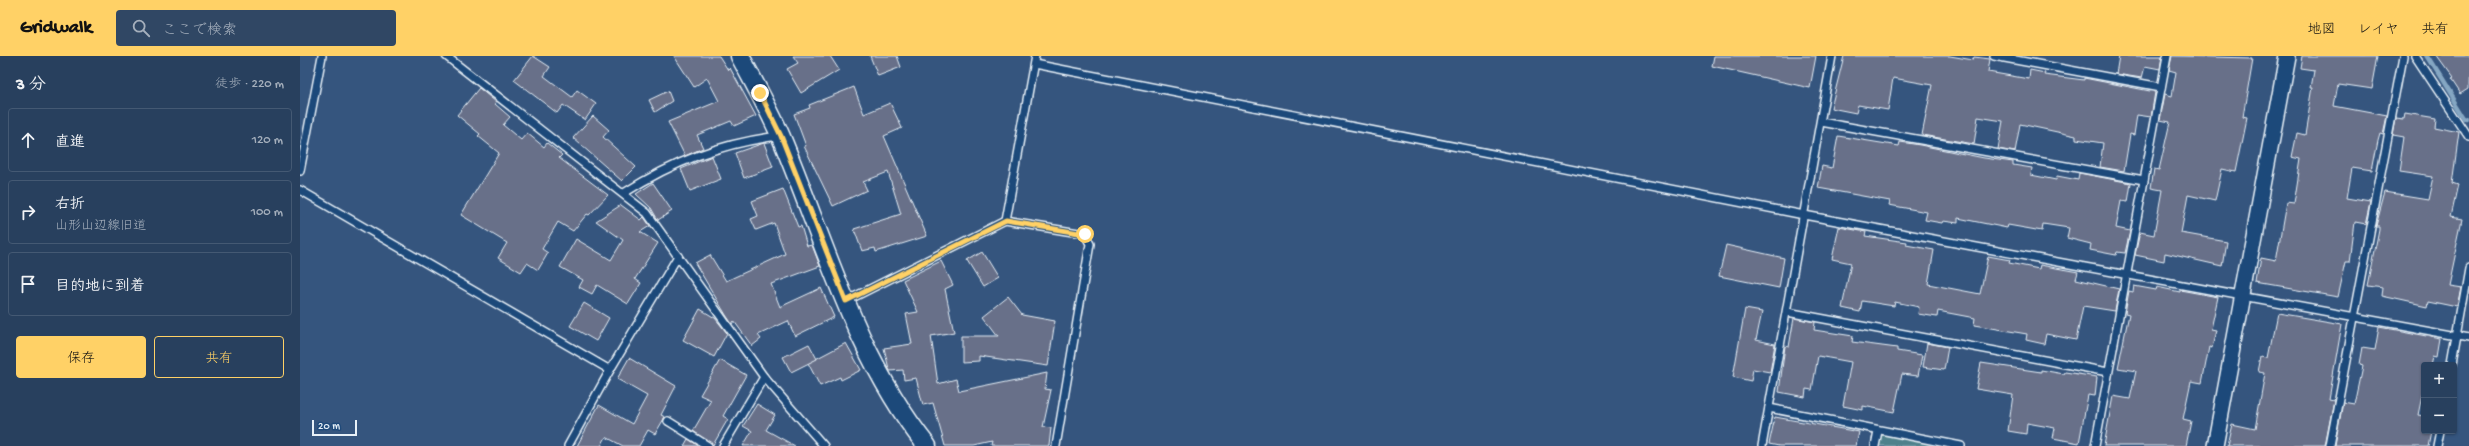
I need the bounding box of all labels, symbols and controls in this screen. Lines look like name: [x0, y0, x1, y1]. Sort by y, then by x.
search box: [116, 10, 396, 46]
text: Gridwalk: [20, 17, 92, 40]
icon: search: [130, 17, 152, 39]
text: ここで検索: [162, 22, 237, 40]
text: 地図: [2308, 22, 2336, 39]
text: レイヤ: [2358, 22, 2399, 39]
text: 共有: [2421, 22, 2449, 39]
text: 3 分: [16, 76, 46, 96]
text: 徒歩 · 220 m: [215, 77, 284, 92]
route end: [751, 84, 769, 102]
icon: ahead: [17, 129, 39, 151]
text: 120 m: [252, 133, 283, 148]
text: 直進: [55, 134, 85, 152]
text: 右折: [55, 196, 85, 214]
icon: right: [17, 201, 39, 223]
text: 100 m: [251, 205, 283, 220]
text: 山形山辺線旧道: [55, 219, 146, 234]
route start: [1076, 225, 1094, 243]
icon: arrive: [17, 273, 39, 295]
text: 目的地に到着: [55, 278, 145, 296]
button: 保存: [16, 336, 146, 378]
button: 共有: [154, 336, 284, 378]
map controls: [2421, 362, 2457, 434]
button: +: [2421, 362, 2457, 398]
button: −: [2421, 398, 2457, 434]
scale bar: [312, 418, 357, 437]
text: 20 m: [318, 421, 340, 433]

